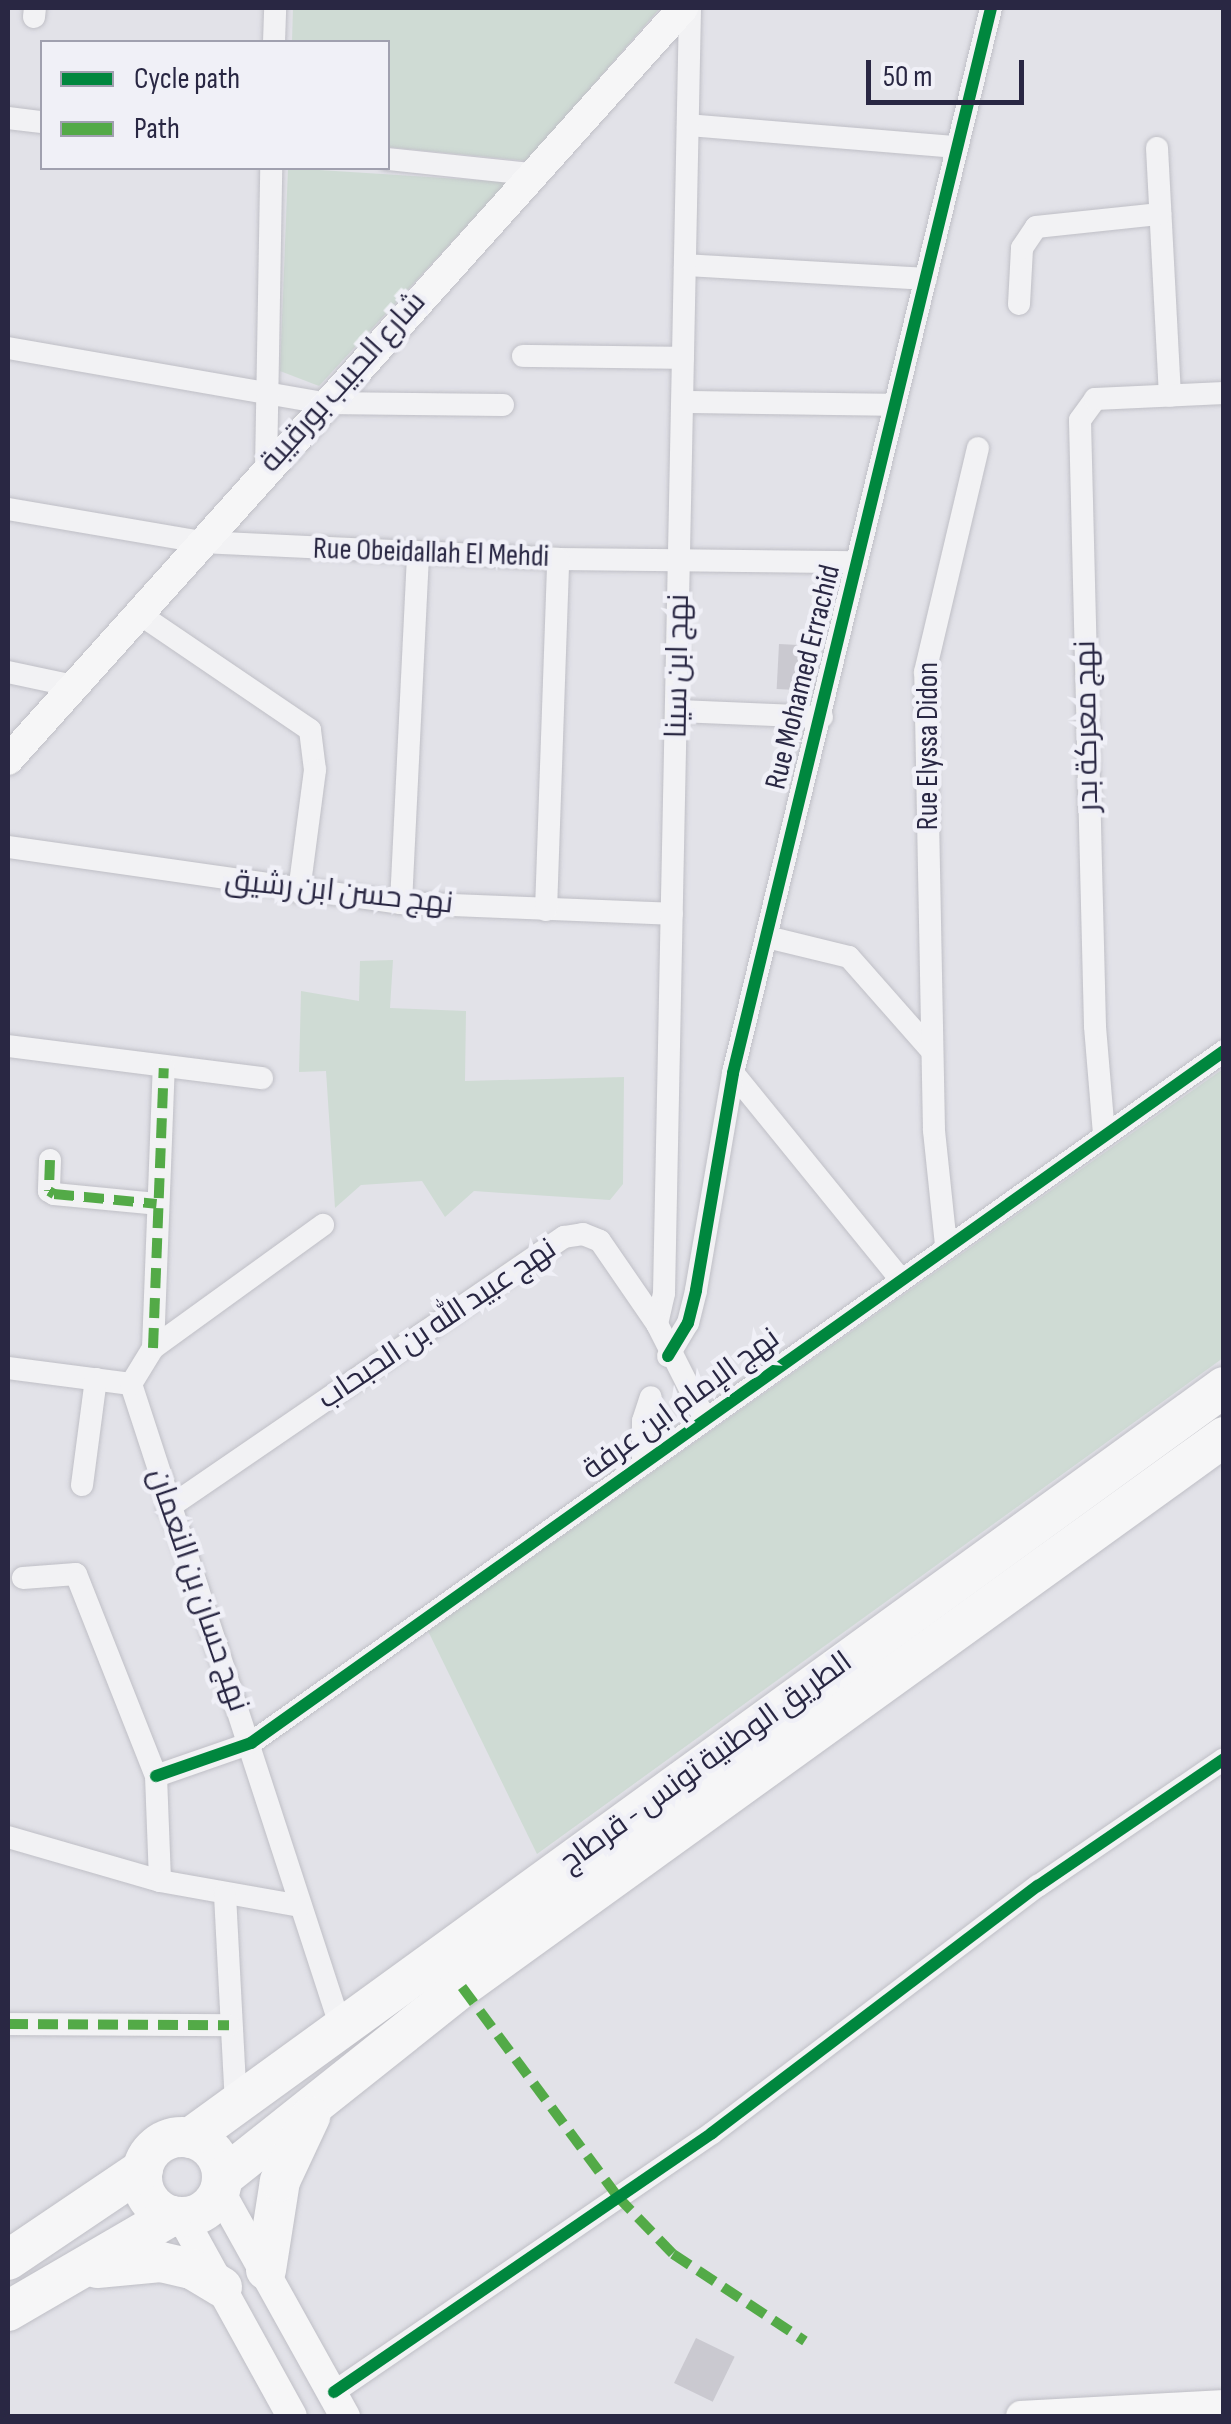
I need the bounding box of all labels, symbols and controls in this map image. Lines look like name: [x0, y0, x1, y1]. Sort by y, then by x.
legend: [40, 40, 390, 170]
scale bar: [871, 40, 1028, 102]
text: 50 m: [883, 59, 932, 95]
text: Cycle path: [134, 61, 240, 97]
text: Path: [134, 111, 180, 147]
street label: شارع الحبيب بورقيبة: [252, 284, 434, 480]
street label: Rue Obeidallah El Mehdi: [312, 531, 550, 575]
street label: Rue Mohamed Errachid: [758, 561, 848, 793]
street label: نهج ابن سينا: [659, 593, 697, 739]
street label: نهج معركة بدر: [1068, 640, 1106, 812]
street label: Rue Elyssa Didon: [910, 662, 946, 830]
street label: نهج حسن ابن رشيق: [223, 862, 455, 922]
street label: نهج عبيد الله بن الحبحاب: [311, 1231, 563, 1417]
street label: نهج الإمام ابن عرفة: [576, 1320, 786, 1488]
street label: نهج حسان بن النعمان: [140, 1464, 256, 1716]
street label: الطريق الوطنية تونس - قرطاج: [553, 1644, 859, 1880]

